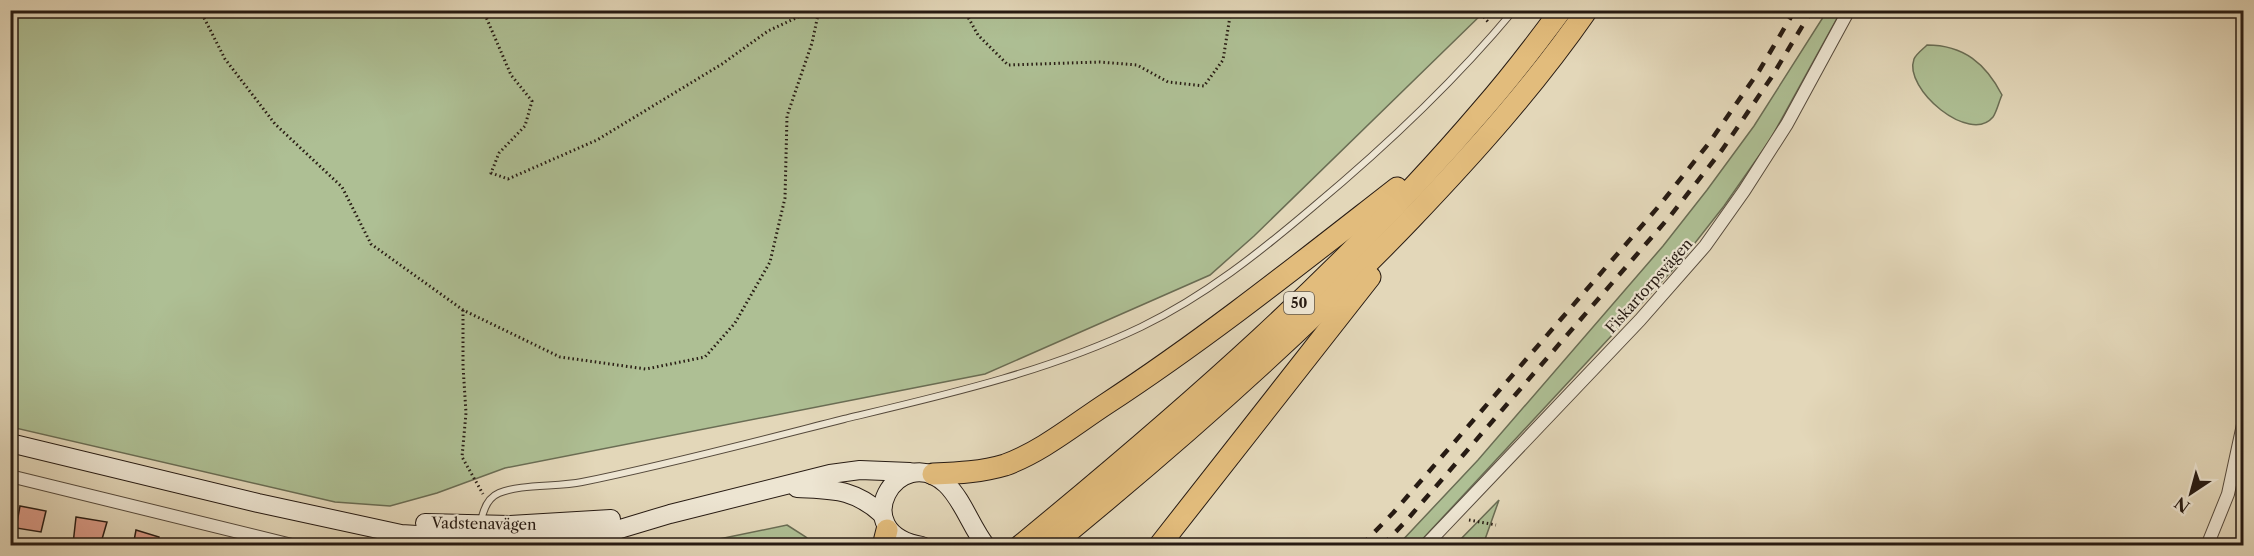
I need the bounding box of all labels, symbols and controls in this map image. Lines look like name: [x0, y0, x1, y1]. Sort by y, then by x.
street label: Fiskartorpsvägen: [1601, 234, 1697, 337]
road number: 50: [1284, 292, 1314, 314]
north arrow: [2161, 463, 2221, 523]
text: N: [2171, 493, 2194, 517]
street label: Vadstenavägen: [430, 513, 537, 534]

